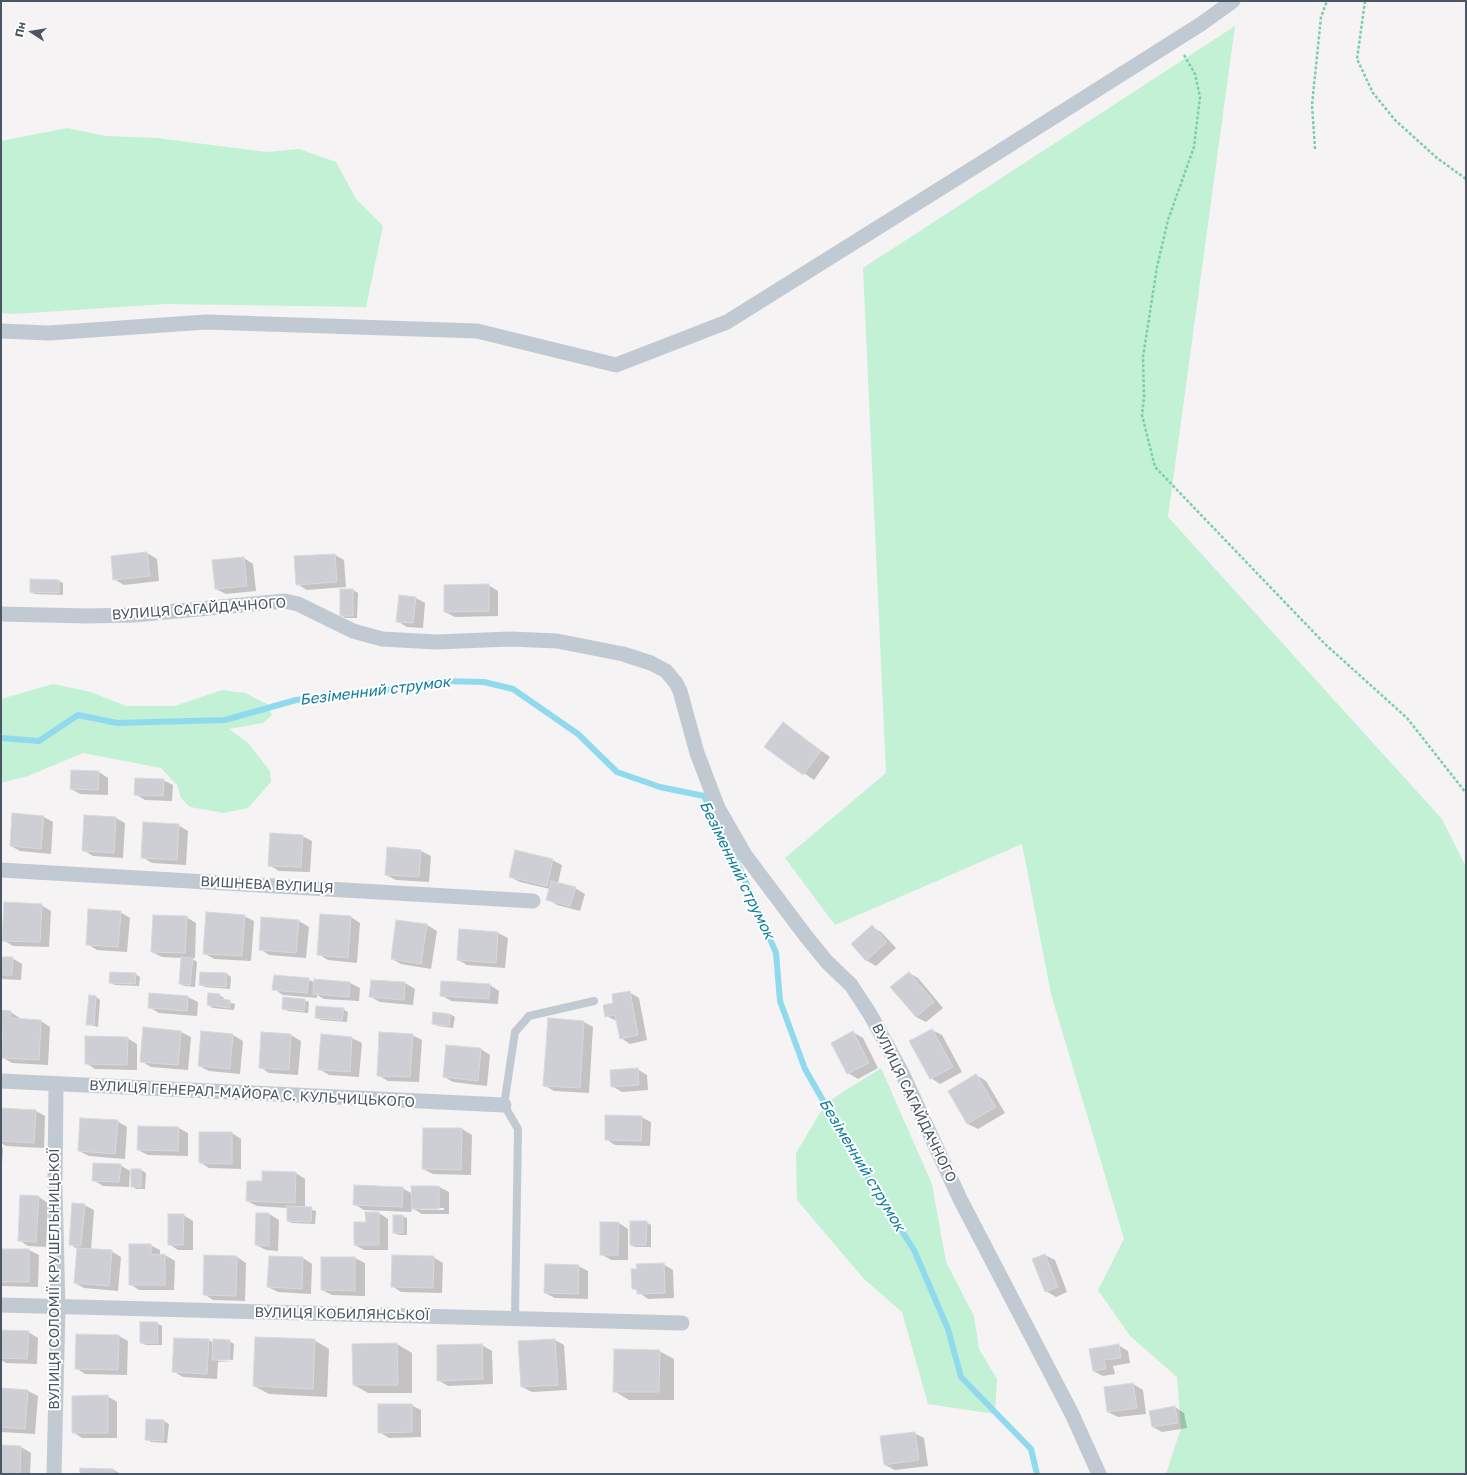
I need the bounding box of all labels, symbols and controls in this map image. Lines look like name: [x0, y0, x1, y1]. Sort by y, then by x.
north arrow: [12, 12, 52, 52]
text: Пн: [12, 21, 28, 38]
street label: ВУЛИЦЯ САГАЙДАЧНОГО: [111, 595, 287, 623]
water label: Безіменний струмок: [299, 673, 451, 709]
water label: Безіменний струмок: [696, 798, 778, 942]
street label: ВИШНЕВА ВУЛИЦЯ: [200, 873, 334, 897]
street label: ВУЛИЦЯ САГАЙДАЧНОГО: [868, 1021, 960, 1185]
street label: ВУЛИЦЯ ГЕНЕРАЛ-МАЙОРА С. КУЛЬЧИЦЬКОГО: [89, 1077, 415, 1111]
water label: Безіменний струмок: [815, 1095, 909, 1235]
street label: ВУЛИЦЯ СОЛОМІЇ КРУШЕЛЬНИЦЬКОЇ: [47, 1148, 63, 1410]
street label: ВУЛИЦЯ КОБИЛЯНСЬКОЇ: [254, 1304, 430, 1324]

